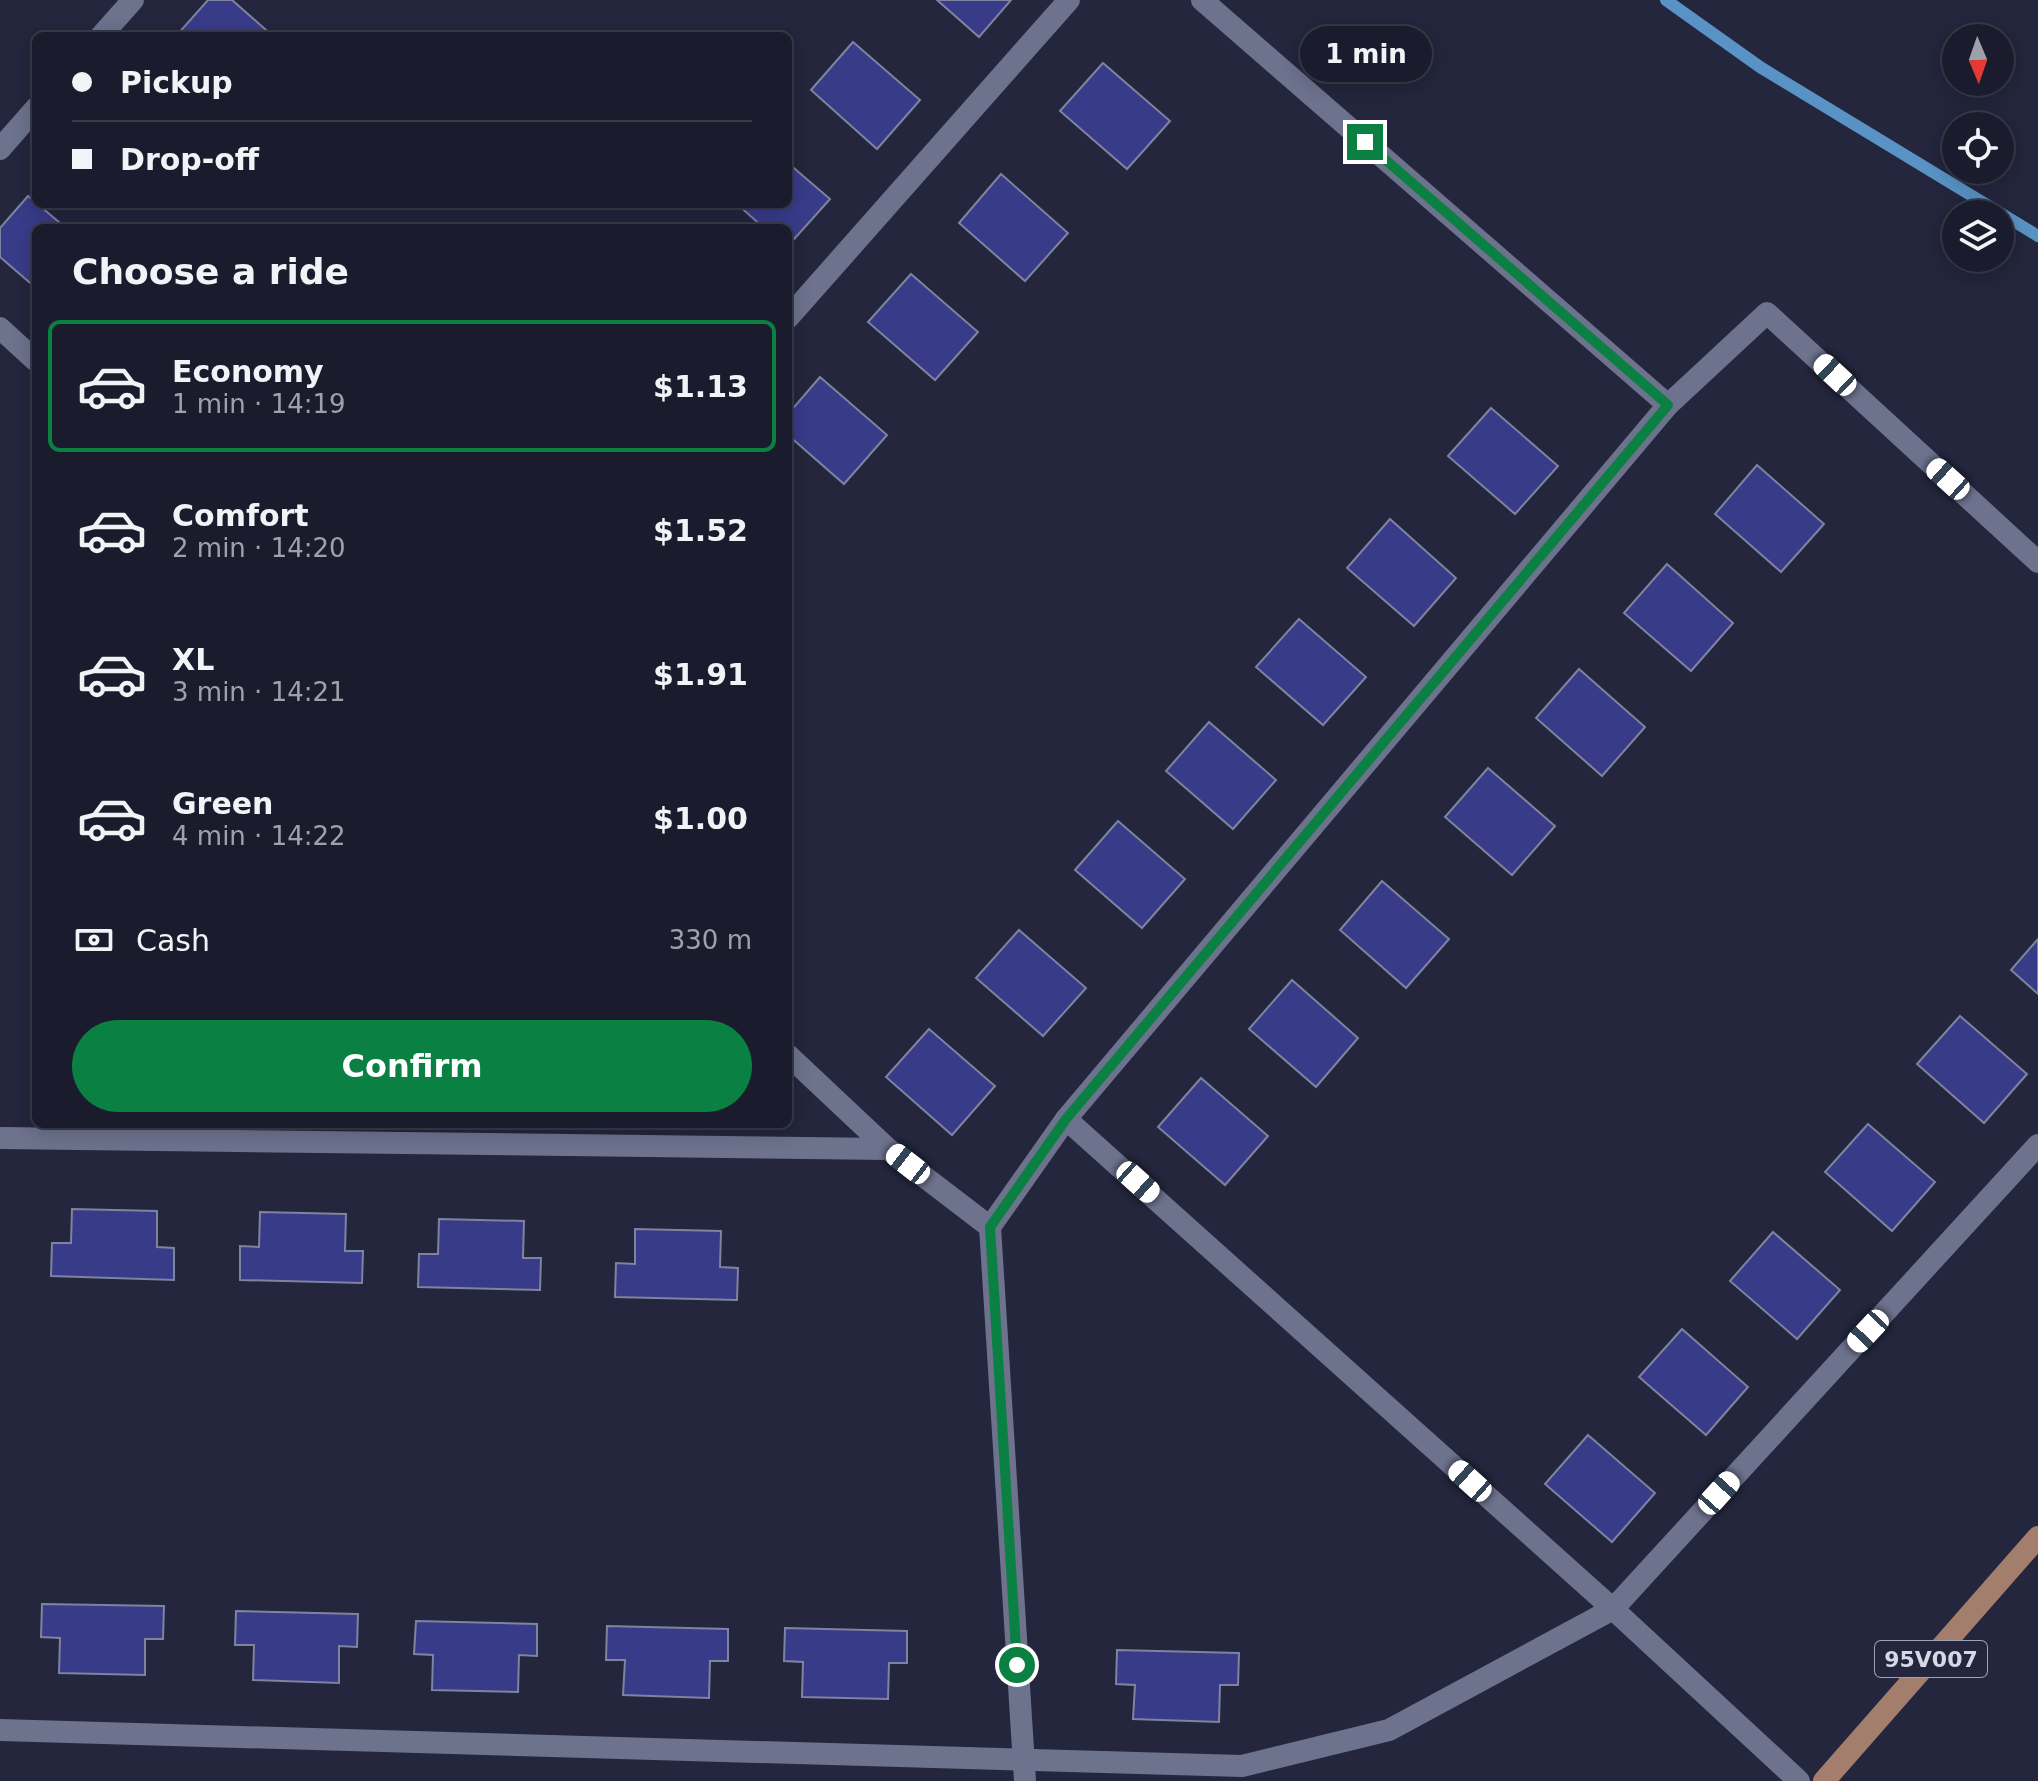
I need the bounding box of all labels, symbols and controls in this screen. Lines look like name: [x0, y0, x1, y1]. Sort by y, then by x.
north arrow: [1942, 24, 2014, 96]
map controls: [1942, 24, 2014, 272]
callout: 1 min: [1299, 26, 1431, 82]
text: 1 min: [1325, 39, 1407, 69]
text: Pickup: [120, 65, 233, 100]
button: locate: [1942, 112, 2014, 184]
route end: [1347, 124, 1383, 160]
text: Drop-off: [120, 142, 259, 177]
button: layers: [1942, 200, 2014, 272]
text: Choose a ride: [72, 251, 349, 292]
icon: car: [76, 350, 148, 422]
car: [1809, 350, 1861, 400]
text: Economy: [172, 354, 324, 389]
text: $1.13: [653, 369, 748, 404]
text: 1 min · 14:19: [172, 389, 346, 419]
car: [1922, 454, 1974, 504]
icon: car: [76, 494, 148, 566]
text: Comfort: [172, 498, 309, 533]
text: $1.52: [653, 513, 748, 548]
text: 2 min · 14:20: [172, 533, 346, 563]
icon: car: [76, 638, 148, 710]
text: XL: [172, 642, 214, 677]
text: $1.91: [653, 657, 748, 692]
text: 3 min · 14:21: [172, 677, 346, 707]
icon: car: [76, 782, 148, 854]
text: Green: [172, 786, 273, 821]
text: $1.00: [653, 801, 748, 836]
text: 4 min · 14:22: [172, 821, 346, 851]
icon: cash: [72, 918, 116, 962]
text: Cash: [136, 923, 210, 958]
text: 330 m: [669, 925, 752, 955]
button: Confirm: [72, 1020, 752, 1112]
car: [882, 1140, 934, 1188]
car: [1112, 1157, 1164, 1207]
car: [1843, 1305, 1893, 1357]
car: [1444, 1456, 1496, 1506]
car: [1694, 1467, 1744, 1519]
road number: 95V007: [1875, 1641, 1987, 1677]
route start: [999, 1647, 1035, 1683]

